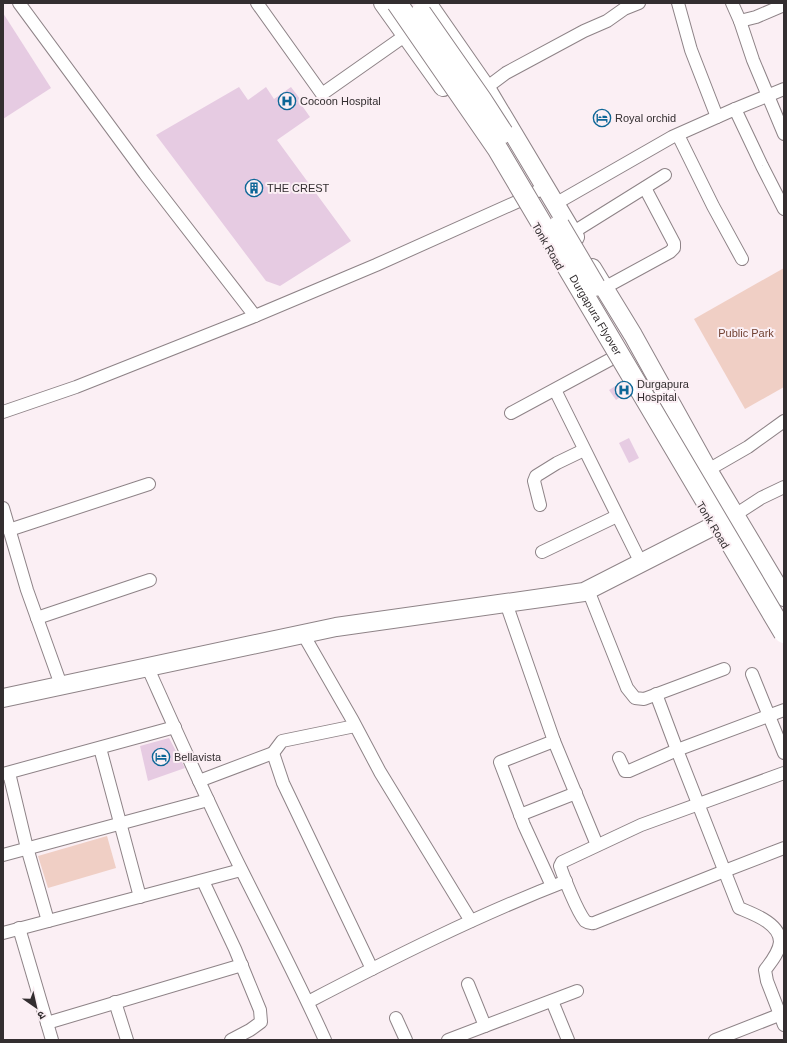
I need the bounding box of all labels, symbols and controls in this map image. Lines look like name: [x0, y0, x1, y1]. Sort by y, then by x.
hospital icon: Cocoon Hospital: [277, 91, 297, 111]
place label: Cocoon Hospital: [300, 95, 381, 107]
hotel icon: Royal orchid: [592, 108, 612, 128]
place label: Royal orchid: [615, 112, 676, 124]
building icon: THE CREST: [244, 178, 264, 198]
place label: THE CREST: [267, 182, 330, 194]
street label: Tonk Road: [530, 220, 566, 272]
street label: Durgapura Flyover: [567, 273, 624, 357]
park label: Public Park: [718, 327, 774, 339]
place label: Durgapura Hospital: [637, 378, 690, 403]
hospital icon: Durgapura Hospital: [614, 380, 634, 400]
street label: Tonk Road: [694, 499, 732, 551]
hotel icon: Bellavista: [151, 747, 171, 767]
place label: Bellavista: [174, 751, 222, 763]
north arrow: [16, 987, 56, 1027]
text: उ: [35, 1009, 48, 1022]

